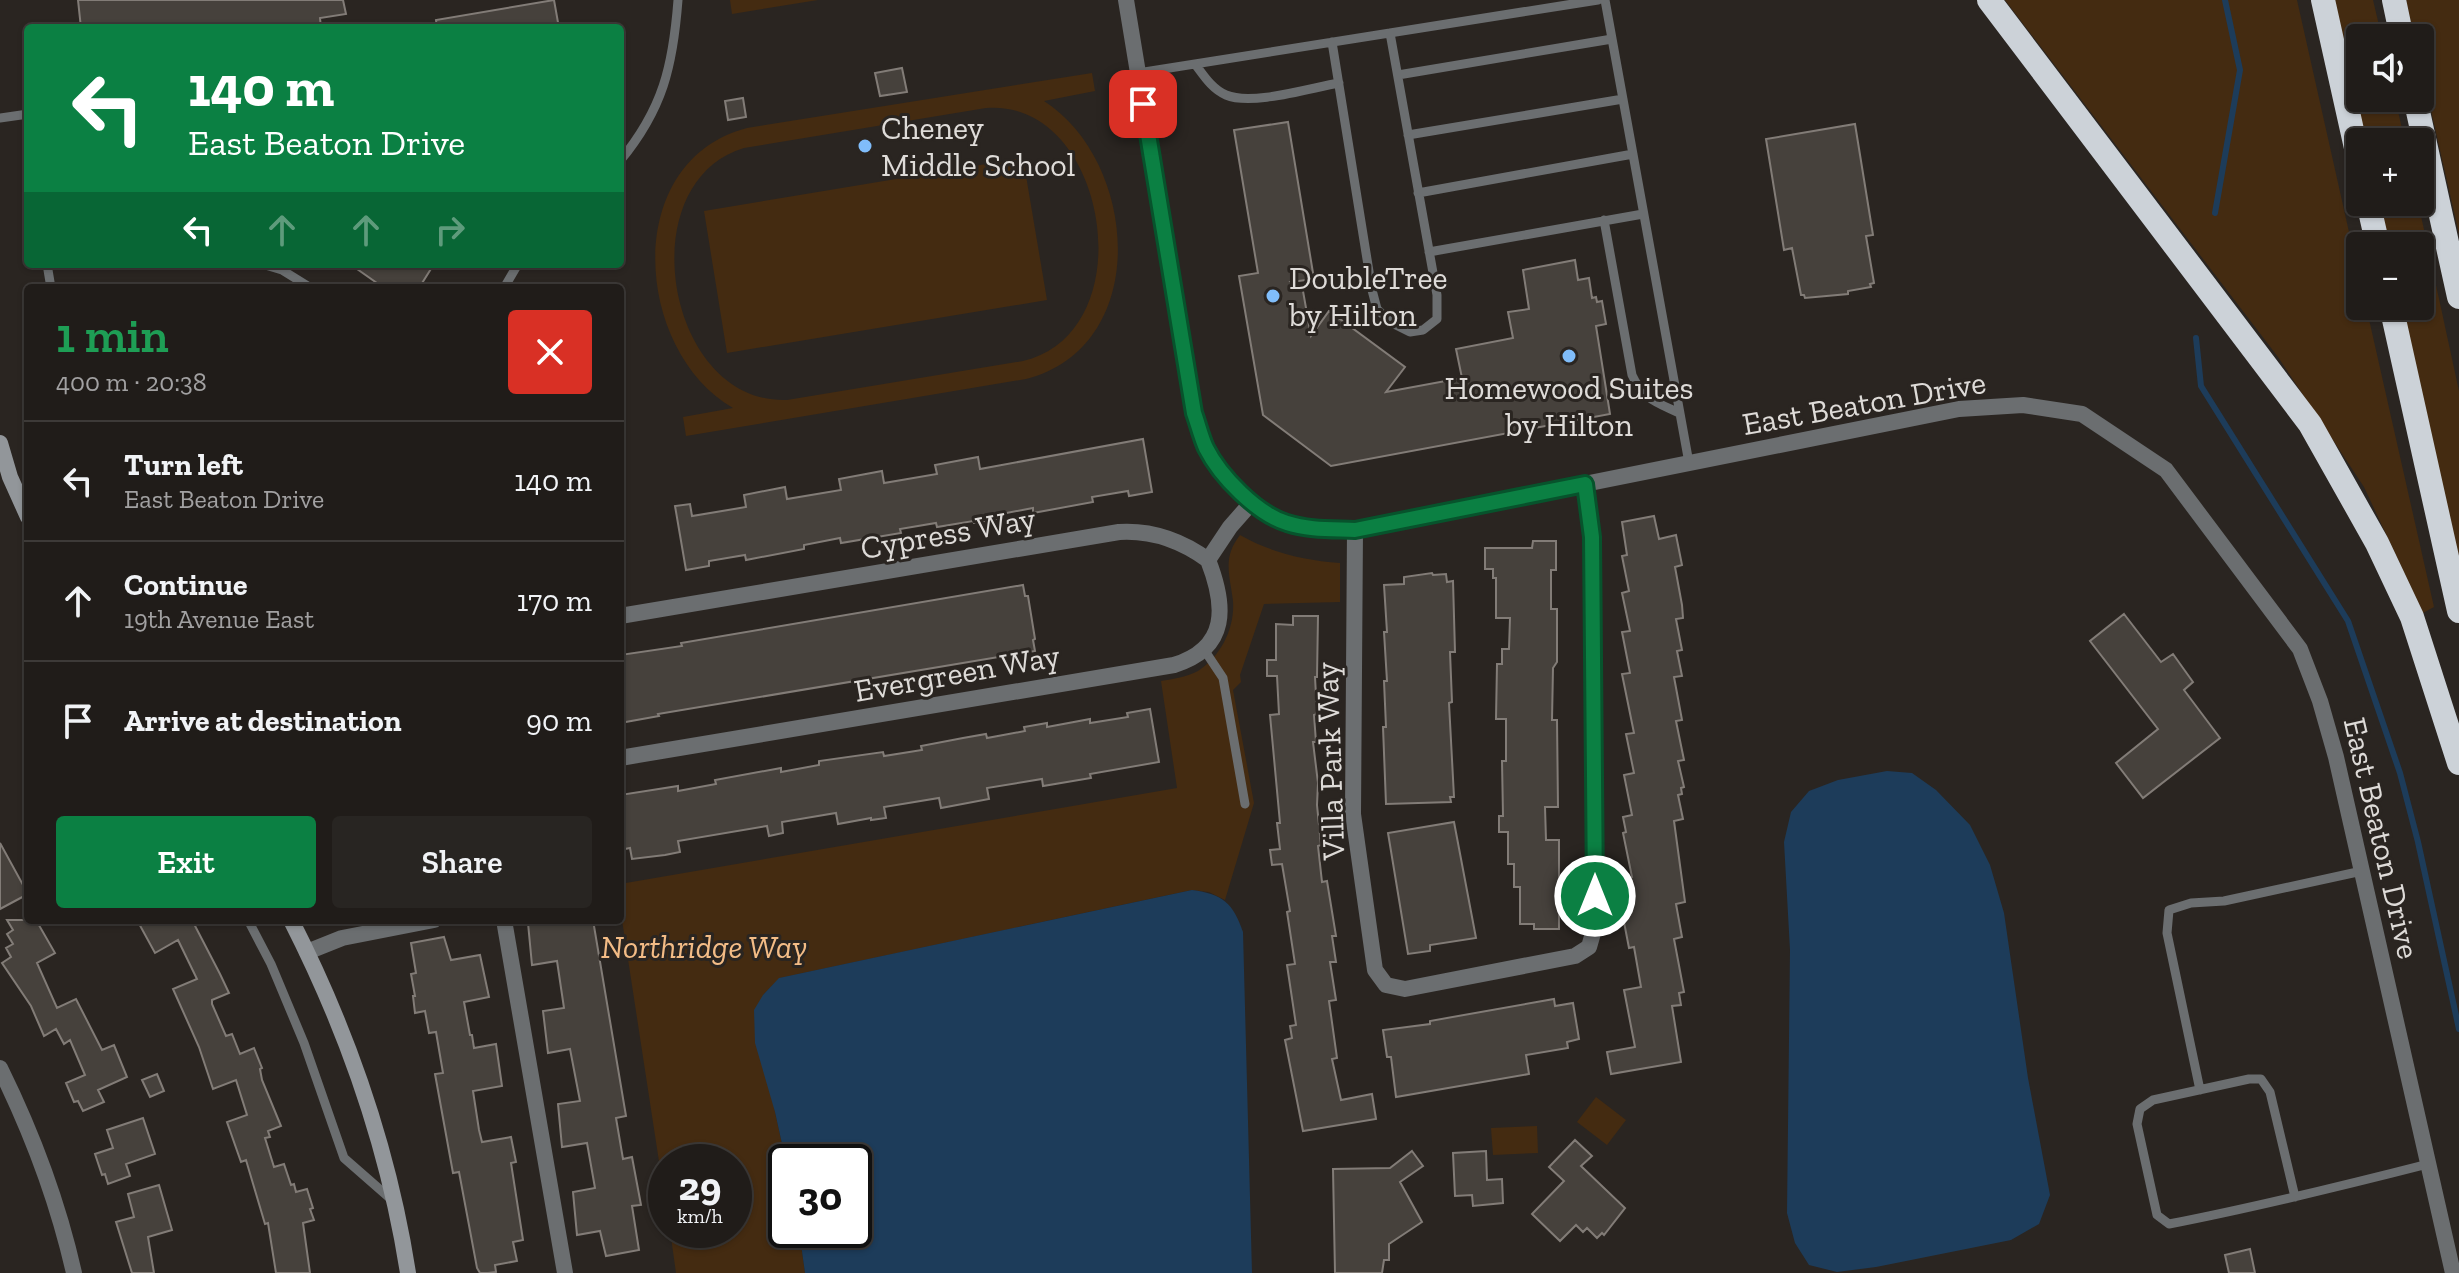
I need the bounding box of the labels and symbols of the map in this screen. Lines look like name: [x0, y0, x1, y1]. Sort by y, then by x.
pin: [1109, 70, 1177, 138]
place label: Cheney Middle School: [881, 109, 1075, 184]
marker: Cheney Middle School: [856, 137, 874, 155]
place label: DoubleTree by Hilton: [1288, 259, 1448, 334]
marker: DoubleTree by Hilton: [1264, 287, 1282, 305]
marker: Homewood Suites by Hilton: [1560, 347, 1578, 365]
street label: East Beaton Drive: [1739, 363, 1989, 443]
place label: Homewood Suites by Hilton: [1445, 369, 1693, 444]
street label: Cypress Way: [858, 499, 1039, 567]
street label: Evergreen Way: [851, 636, 1063, 710]
street label: Villa Park Way: [1308, 661, 1352, 862]
street label: East Beaton Drive: [2336, 714, 2428, 962]
position arrow: [1553, 854, 1637, 938]
park label: Northridge Way: [601, 928, 807, 966]
speed limit sign: 30: [768, 1144, 872, 1248]

